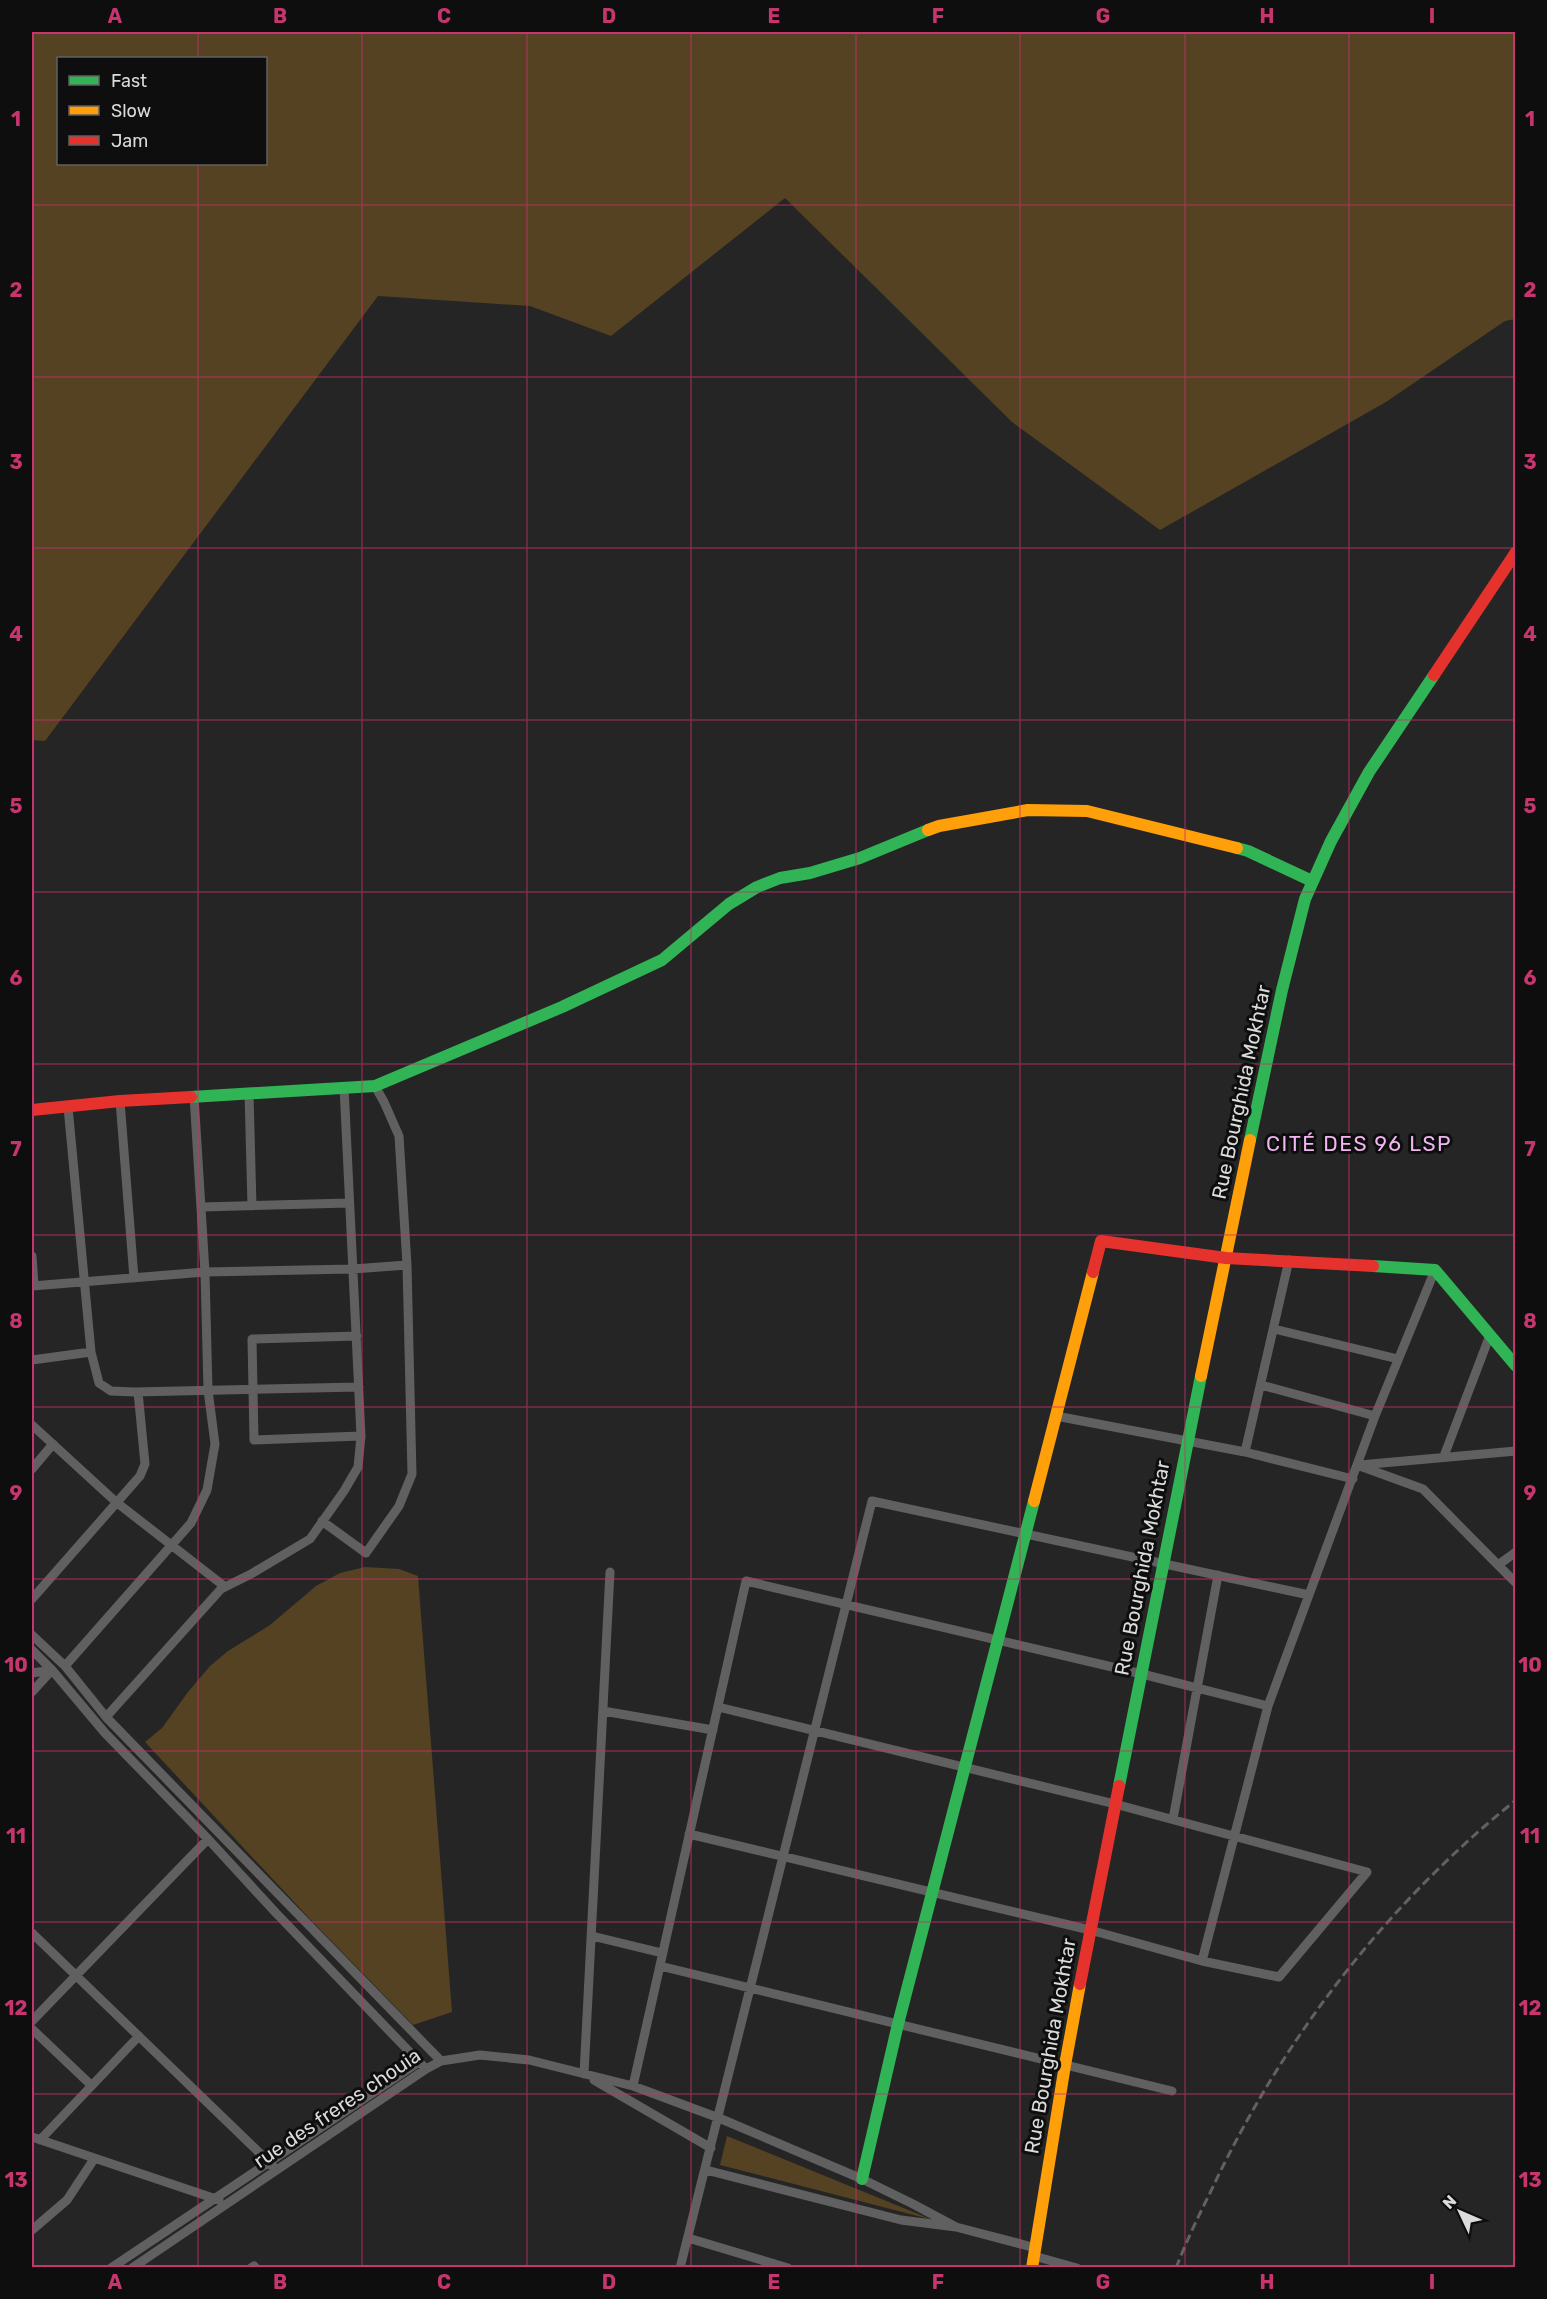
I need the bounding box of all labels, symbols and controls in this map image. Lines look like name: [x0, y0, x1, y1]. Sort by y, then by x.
text: A: [108, 4, 123, 28]
text: B: [273, 4, 287, 28]
text: C: [437, 4, 451, 28]
text: D: [602, 4, 616, 28]
text: E: [768, 4, 780, 28]
text: F: [932, 4, 944, 28]
text: G: [1096, 4, 1110, 28]
text: H: [1260, 4, 1274, 28]
text: I: [1429, 4, 1435, 28]
legend: [57, 57, 267, 165]
text: Fast: [111, 70, 147, 92]
text: Slow: [111, 100, 151, 122]
text: 1: [11, 107, 21, 131]
text: 1: [1525, 107, 1535, 131]
text: Jam: [111, 130, 148, 152]
text: 2: [10, 278, 23, 302]
text: 2: [1524, 278, 1537, 302]
text: 3: [9, 450, 23, 474]
text: 3: [1523, 450, 1537, 474]
text: 4: [9, 622, 23, 646]
text: 4: [1523, 622, 1537, 646]
text: 5: [10, 794, 23, 818]
text: 5: [1524, 794, 1537, 818]
text: 6: [9, 966, 23, 990]
text: 6: [1523, 966, 1537, 990]
street label: Rue Bourghida Mokhtar: [1207, 982, 1276, 1201]
district label: CITÉ DES 96 LSP: [1266, 1131, 1452, 1156]
text: 7: [10, 1137, 22, 1161]
text: 7: [1524, 1137, 1536, 1161]
text: 8: [9, 1309, 23, 1333]
text: 8: [1523, 1309, 1537, 1333]
street label: Rue Bourghida Mokhtar: [1109, 1458, 1175, 1678]
text: 9: [10, 1481, 23, 1505]
text: 9: [1524, 1481, 1537, 1505]
text: 10: [4, 1653, 28, 1677]
text: 10: [1518, 1653, 1542, 1677]
text: 11: [6, 1824, 26, 1848]
text: 11: [1520, 1824, 1540, 1848]
street label: Rue Bourghida Mokhtar: [1019, 1936, 1081, 2156]
text: 12: [5, 1996, 27, 2020]
text: 12: [1519, 1996, 1541, 2020]
street label: rue des freres chouia: [249, 2043, 425, 2173]
text: 13: [4, 2168, 28, 2192]
text: 13: [1518, 2168, 1542, 2192]
north arrow: [1430, 2182, 1490, 2242]
text: N: [1439, 2191, 1460, 2213]
text: A: [108, 2270, 123, 2294]
text: B: [273, 2270, 287, 2294]
text: C: [437, 2270, 451, 2294]
text: D: [602, 2270, 616, 2294]
text: E: [768, 2270, 780, 2294]
text: F: [932, 2270, 944, 2294]
text: G: [1096, 2270, 1110, 2294]
text: H: [1260, 2270, 1274, 2294]
text: I: [1429, 2270, 1435, 2294]

